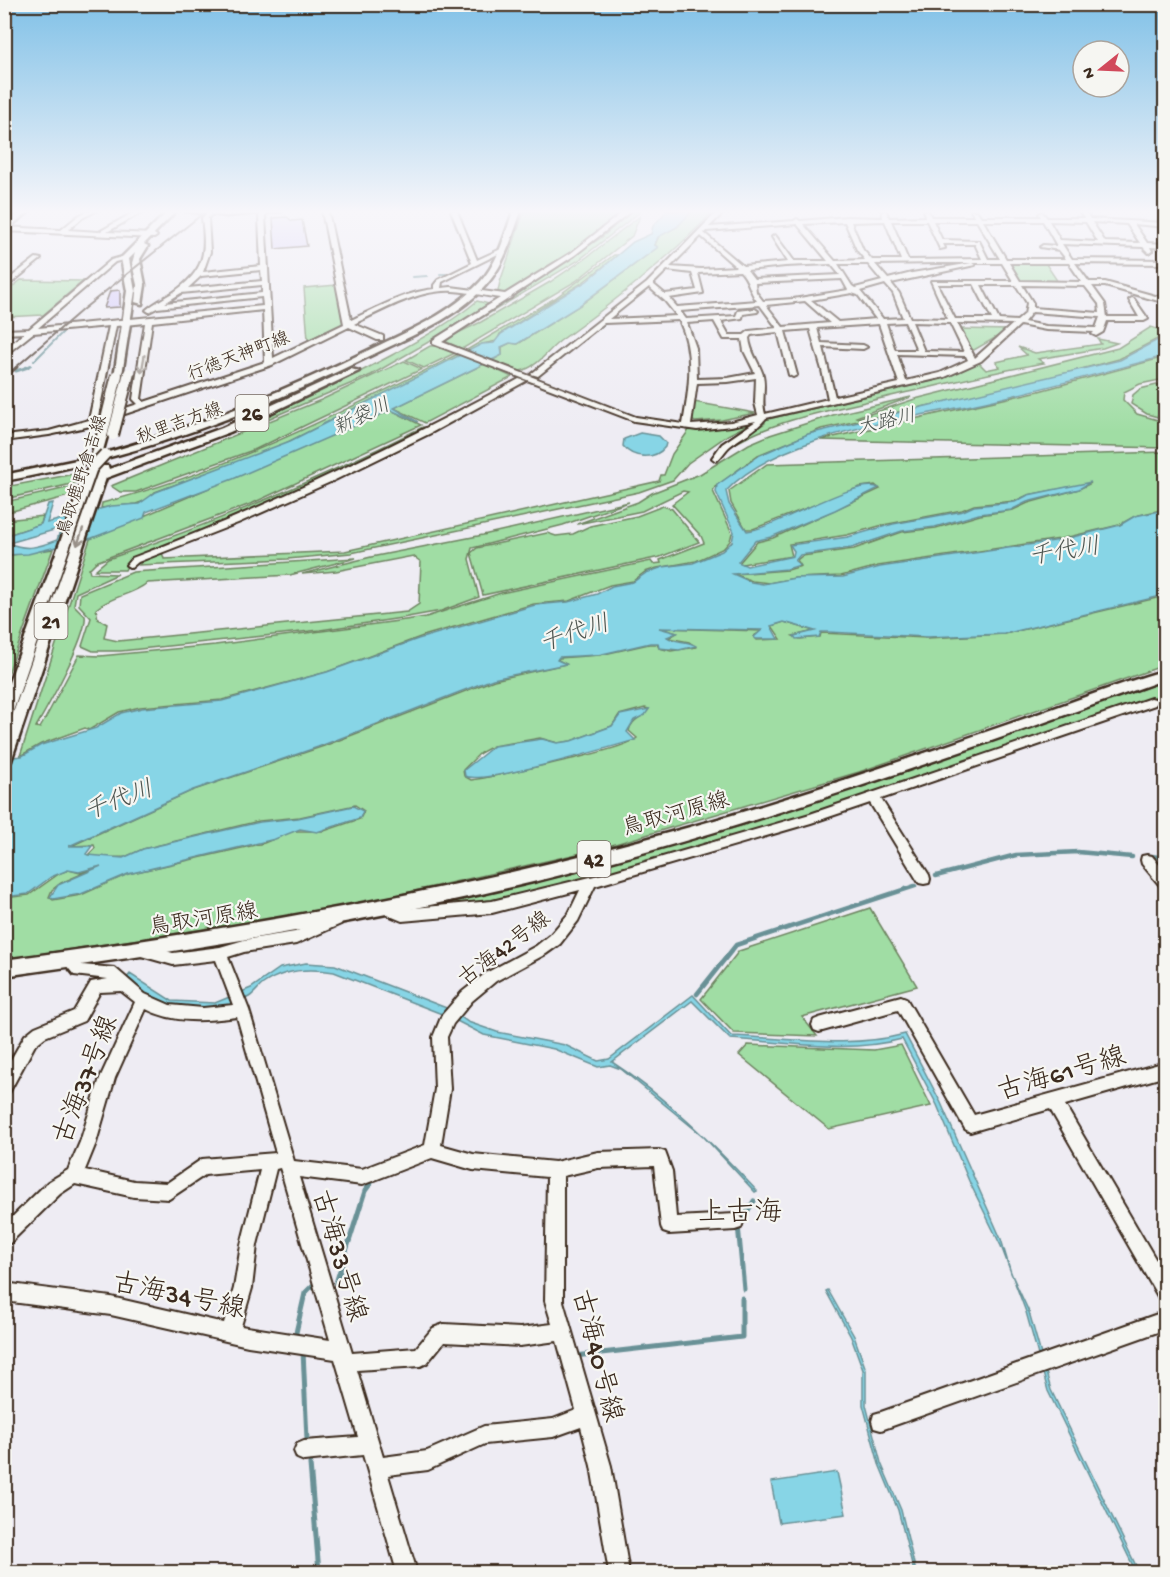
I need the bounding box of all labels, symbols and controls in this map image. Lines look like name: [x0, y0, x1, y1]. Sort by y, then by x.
north arrow: [1071, 39, 1131, 99]
text: N: [1079, 64, 1101, 80]
street label: 行徳天神町線: [184, 327, 293, 386]
one-way arrow: [137, 354, 148, 373]
water label: 新袋川: [330, 394, 395, 441]
road number: 26: [236, 395, 268, 431]
street label: 秋里吉方線: [134, 398, 226, 450]
water label: 大路川: [855, 404, 919, 441]
street label: 鳥取鹿野倉吉線: [53, 412, 113, 539]
one-way arrow: [73, 527, 84, 546]
water label: 千代川: [1027, 533, 1102, 573]
road number: 21: [34, 603, 68, 639]
water label: 千代川: [536, 609, 614, 660]
water label: 千代川: [80, 775, 158, 829]
street label: 鳥取河原線: [619, 787, 733, 844]
road number: 42: [578, 841, 610, 877]
street label: 鳥取河原線: [147, 899, 260, 942]
street label: 古海42号線: [453, 906, 557, 993]
street label: 古海37号線: [47, 1011, 127, 1150]
street label: 古海61号線: [994, 1041, 1130, 1109]
street label: 古海33号線: [303, 1186, 372, 1326]
district label: 上古海: [698, 1197, 782, 1231]
street label: 古海34号線: [109, 1267, 248, 1328]
street label: 古海40号線: [563, 1286, 628, 1426]

